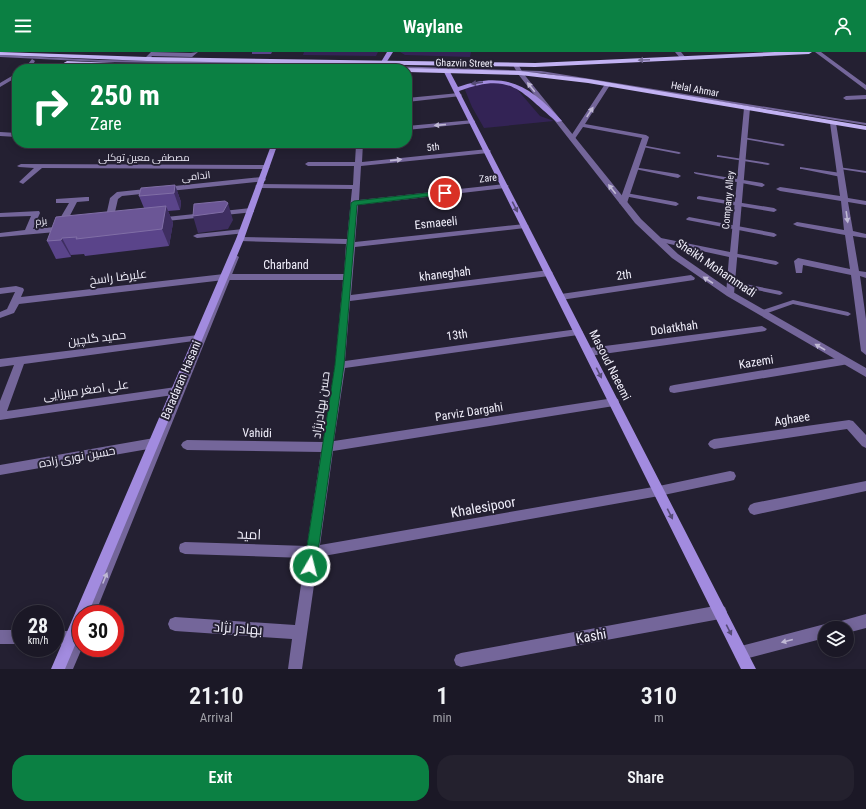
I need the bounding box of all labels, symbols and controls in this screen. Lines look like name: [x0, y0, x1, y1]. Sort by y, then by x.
icon: menu: [12, 15, 34, 37]
icon: person: [832, 15, 854, 37]
text: Waylane: [403, 16, 463, 37]
one-way arrow: [638, 56, 650, 63]
street label: Ghazvin Street: [435, 57, 493, 69]
text: 250 m: [90, 79, 160, 112]
street label: Helal Ahmar: [670, 79, 720, 99]
icon: right: [24, 80, 76, 132]
one-way arrow: [471, 80, 483, 86]
one-way arrow: [527, 82, 535, 93]
one-way arrow: [586, 106, 593, 117]
text: Zare: [90, 113, 122, 134]
one-way arrow: [434, 121, 446, 128]
street label: 5th: [426, 141, 440, 153]
street label: مصطفی معین توکلی: [98, 152, 190, 164]
one-way arrow: [390, 157, 402, 164]
street label: اندامی: [181, 169, 211, 184]
street label: Company Alley: [720, 170, 736, 230]
street label: Zare: [479, 172, 498, 184]
pin: [428, 176, 462, 210]
icon: arrive: [434, 182, 456, 204]
one-way arrow: [608, 183, 616, 194]
one-way arrow: [512, 201, 519, 212]
one-way arrow: [844, 211, 850, 223]
street label: Esmaeeli: [414, 214, 458, 232]
street label: بزم: [34, 215, 48, 229]
street label: Sheikh Mohammadi: [673, 236, 759, 300]
street label: Charband: [263, 258, 309, 272]
street label: khaneghah: [419, 264, 472, 284]
street label: علیرضا راسخ: [88, 267, 148, 288]
street label: 2th: [615, 267, 633, 283]
one-way arrow: [703, 276, 713, 284]
street label: Dolatkhah: [649, 318, 699, 338]
street label: حمید گلچین: [67, 327, 127, 350]
street label: 13th: [446, 327, 469, 343]
street label: Masoud Naeemi: [586, 327, 634, 403]
street label: Baradaran Hasani: [158, 339, 204, 421]
one-way arrow: [814, 344, 826, 351]
street label: Kazemi: [738, 352, 774, 372]
one-way arrow: [596, 367, 602, 379]
street label: حسن بهادرنژاد: [309, 371, 333, 439]
street label: علی اصغر میرزایی: [42, 377, 130, 403]
street label: Parviz Dargahi: [434, 400, 504, 424]
street label: Aghaee: [773, 409, 811, 429]
street label: Vahidi: [242, 426, 272, 440]
street label: حسین نوری زاده: [38, 443, 116, 471]
street label: Khalesipoor: [449, 493, 517, 521]
one-way arrow: [667, 508, 674, 520]
street label: امید: [237, 526, 261, 542]
position arrow: [289, 545, 331, 587]
one-way arrow: [103, 571, 109, 583]
speed limit sign: 30: [72, 605, 124, 657]
text: 28: [28, 614, 48, 638]
street label: بهادر نژاد: [213, 618, 263, 638]
map controls: [818, 621, 854, 657]
button: layers: [818, 621, 854, 657]
one-way arrow: [726, 624, 732, 636]
street label: Kashi: [574, 625, 608, 647]
text: km/h: [28, 635, 48, 646]
one-way arrow: [781, 638, 793, 644]
text: 21:10: [189, 682, 244, 710]
text: 1: [436, 682, 448, 710]
text: 310: [641, 682, 677, 710]
text: Arrival: [200, 710, 233, 725]
text: min: [433, 710, 452, 725]
text: m: [654, 710, 664, 725]
button: Exit: [12, 755, 429, 801]
button: Share: [437, 755, 854, 801]

